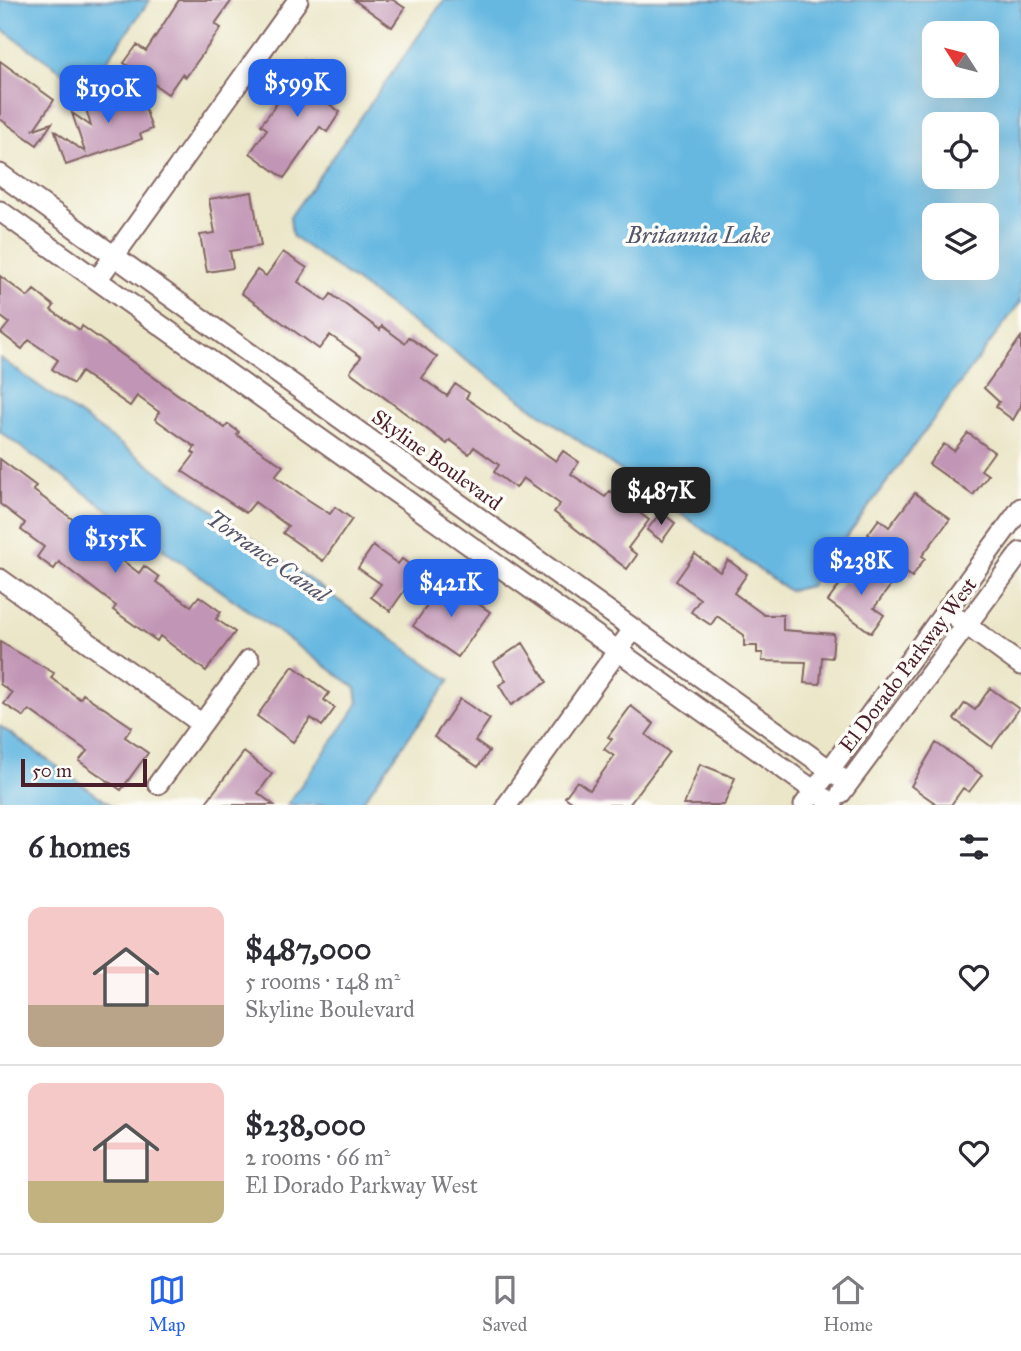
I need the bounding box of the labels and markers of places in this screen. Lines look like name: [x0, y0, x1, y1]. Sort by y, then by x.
pin: $599K: [248, 60, 346, 119]
pin: $190K: [59, 66, 157, 125]
pin: $487K: [612, 468, 710, 527]
pin: $155K: [66, 516, 164, 575]
pin: $238K: [812, 538, 910, 597]
pin: $421K: [402, 560, 500, 619]

